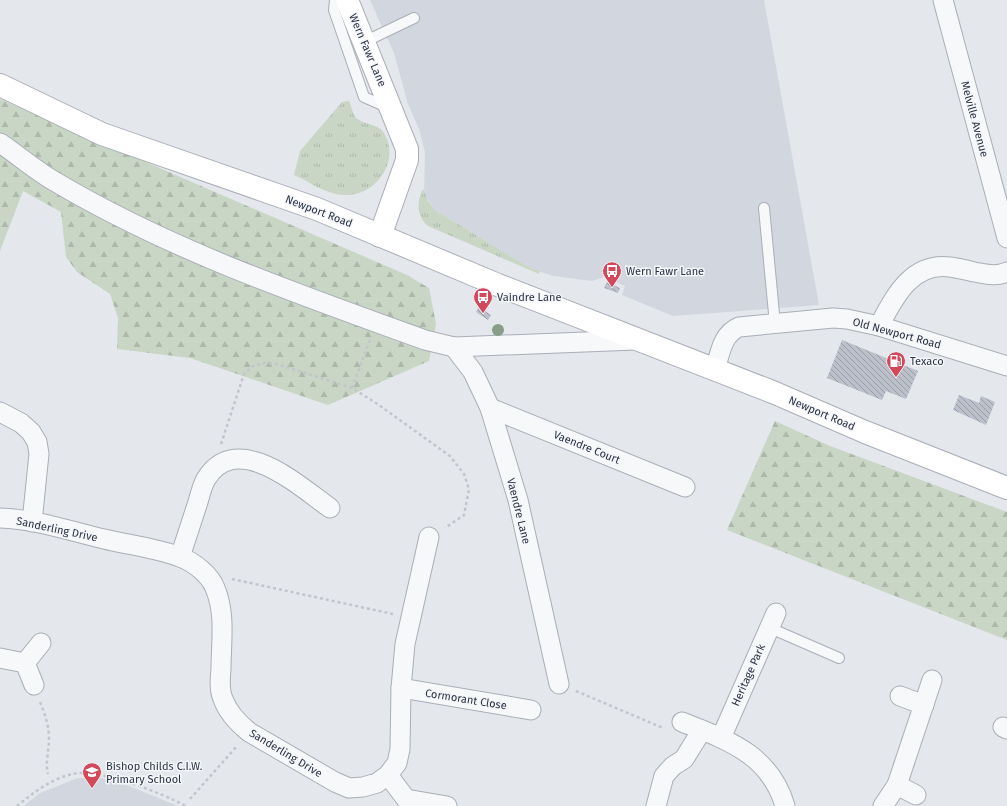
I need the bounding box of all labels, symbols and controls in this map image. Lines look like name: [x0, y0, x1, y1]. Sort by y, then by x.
street label: Wern Fawr Lane: [346, 12, 389, 89]
street label: Melville Avenue: [958, 80, 991, 158]
street label: Newport Road: [283, 193, 354, 230]
bus stop icon: Wern Fawr Lane: [601, 260, 623, 288]
place label: Wern Fawr Lane: [626, 265, 704, 278]
bus stop icon: Vaindre Lane: [472, 286, 494, 314]
place label: Vaindre Lane: [497, 291, 561, 304]
street label: Old Newport Road: [851, 315, 943, 352]
fuel station icon: Texaco: [885, 350, 907, 378]
place label: Texaco: [910, 355, 944, 368]
street label: Newport Road: [787, 394, 857, 433]
street label: Vaendre Court: [552, 428, 622, 467]
street label: Vaendre Lane: [504, 477, 533, 545]
street label: Sanderling Drive: [15, 515, 99, 544]
street label: Heritage Park: [729, 642, 768, 708]
street label: Cormorant Close: [424, 687, 508, 712]
street label: Sanderling Drive: [247, 727, 324, 780]
place label: Bishop Childs C.I.W. Primary School: [106, 760, 203, 786]
school or university icon: Bishop Childs C.I.W. Primary School: [81, 761, 103, 789]

